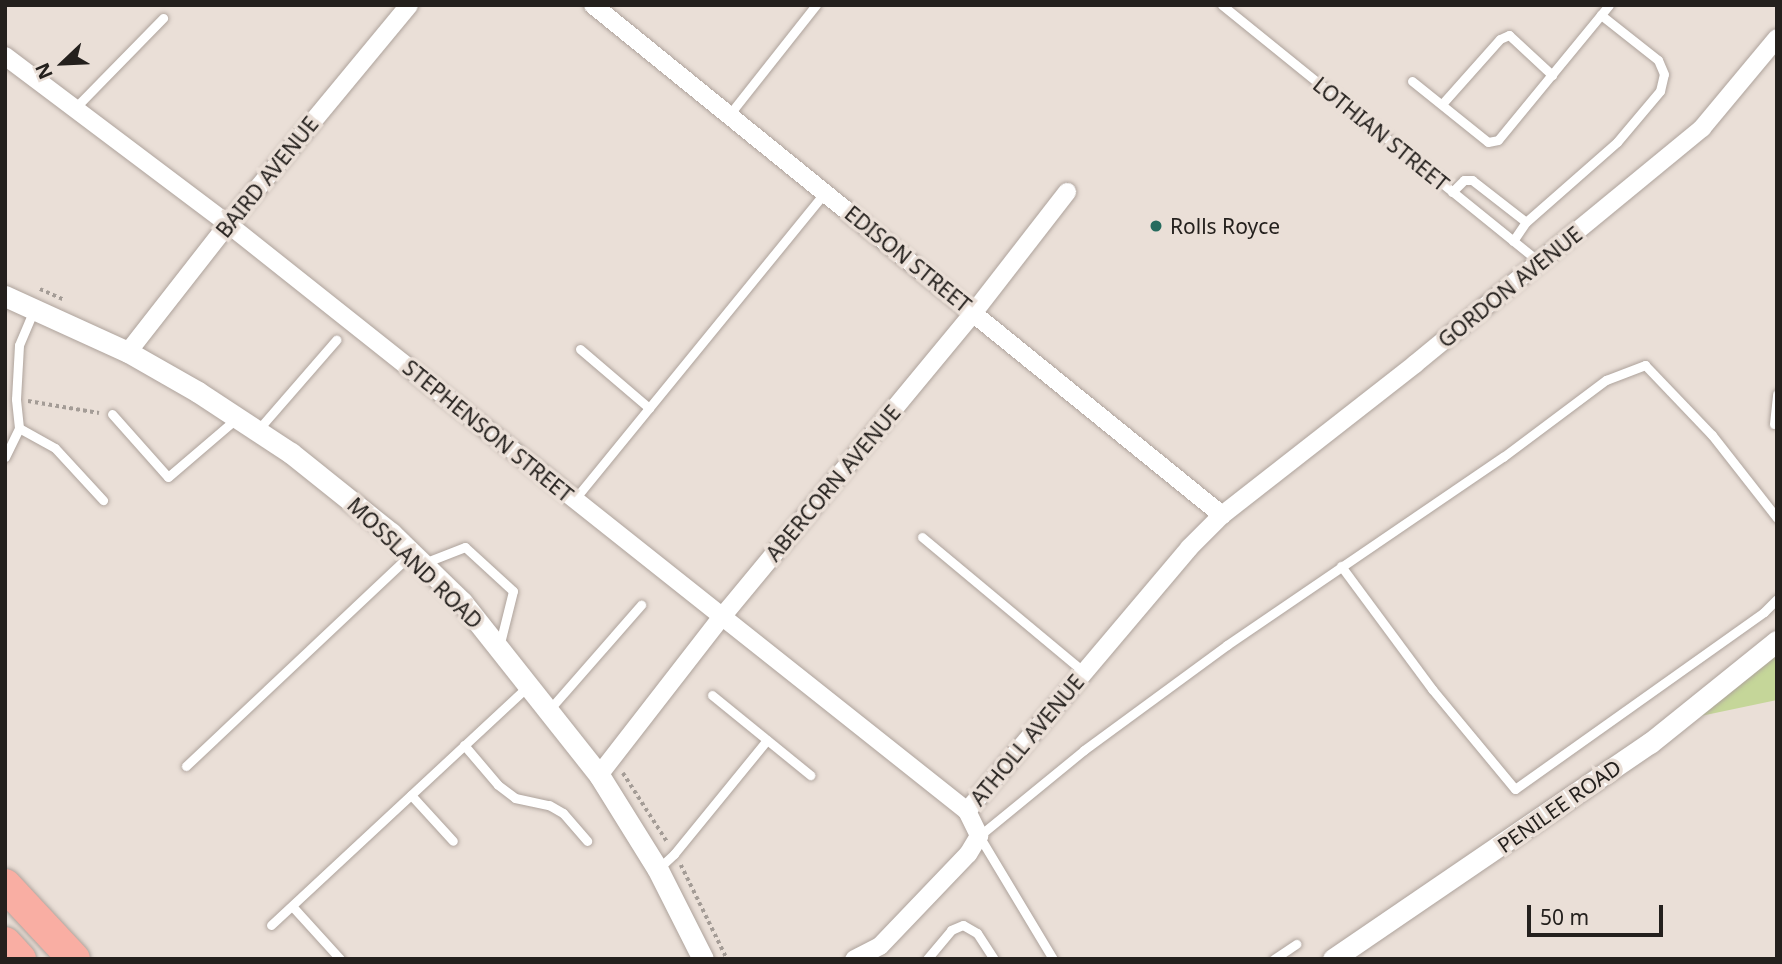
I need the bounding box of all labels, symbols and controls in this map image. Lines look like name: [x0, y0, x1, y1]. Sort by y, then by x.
north arrow: [28, 28, 98, 98]
text: N: [29, 59, 59, 83]
street label: LOTHIAN STREET: [1308, 72, 1454, 196]
street label: BAIRD AVENUE: [211, 112, 323, 242]
street label: EDISON STREET: [840, 201, 976, 317]
place label: Rolls Royce: [1170, 213, 1280, 239]
marker: Rolls Royce: [1148, 218, 1164, 234]
street label: GORDON AVENUE: [1433, 221, 1587, 353]
street label: STEPHENSON STREET: [398, 355, 578, 507]
street label: ABERCORN AVENUE: [761, 400, 905, 566]
street label: MOSSLAND ROAD: [342, 492, 488, 634]
street label: ATHOLL AVENUE: [965, 670, 1089, 810]
street label: PENILEE ROAD: [1492, 754, 1626, 858]
scale bar: [1530, 890, 1666, 934]
text: 50 m: [1540, 903, 1589, 931]

